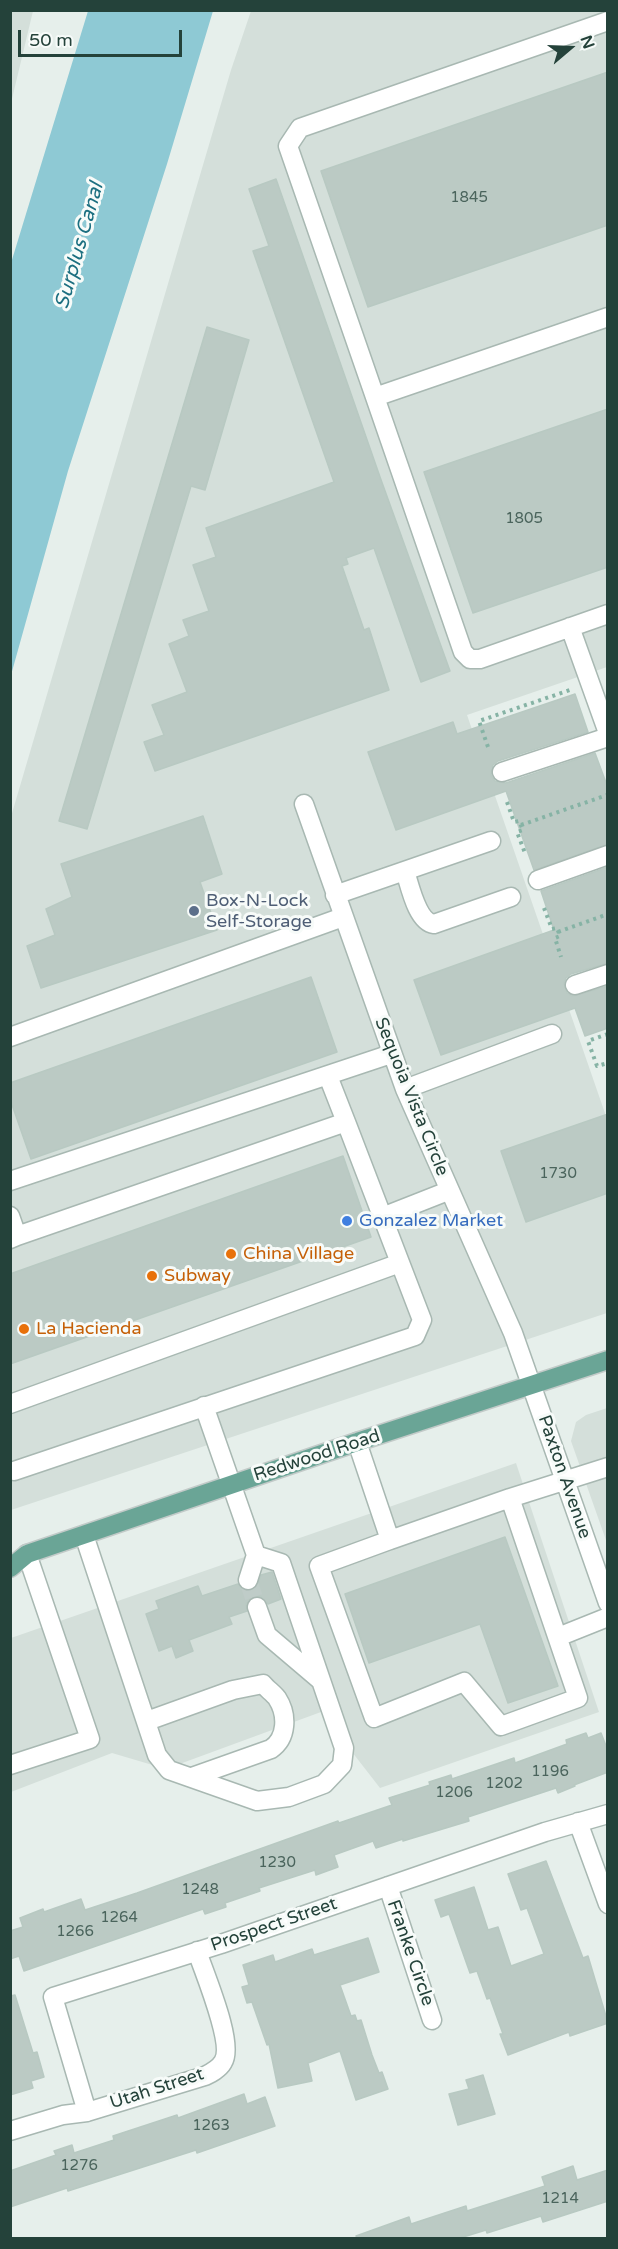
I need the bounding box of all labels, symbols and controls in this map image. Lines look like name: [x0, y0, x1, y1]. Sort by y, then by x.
scale bar: [21, 18, 184, 56]
north arrow: [540, 18, 600, 78]
text: 50 m: [29, 29, 73, 51]
text: N: [575, 33, 599, 51]
water label: Surplus Canal: [51, 180, 109, 312]
house number: 1845: [450, 189, 488, 207]
house number: 1805: [505, 510, 543, 528]
place label: Box-N-Lock Self-Storage: [206, 890, 312, 932]
marker: Box-N-Lock Self-Storage: [187, 904, 201, 918]
street label: Sequoia Vista Circle: [369, 1015, 453, 1179]
house number: 1730: [539, 1165, 577, 1183]
place label: Gonzalez Market: [359, 1210, 503, 1232]
marker: Gonzalez Market: [340, 1214, 354, 1228]
place label: China Village: [243, 1243, 354, 1265]
marker: China Village: [224, 1247, 238, 1261]
place label: Subway: [164, 1265, 231, 1287]
marker: Subway: [145, 1269, 159, 1283]
place label: La Hacienda: [36, 1318, 142, 1340]
marker: La Hacienda: [17, 1322, 31, 1336]
street label: Paxton Avenue: [533, 1412, 595, 1542]
street label: Redwood Road: [251, 1425, 383, 1487]
house number: 1196: [531, 1763, 569, 1781]
house number: 1202: [485, 1775, 523, 1793]
house number: 1206: [435, 1784, 473, 1802]
house number: 1230: [258, 1854, 296, 1872]
house number: 1248: [181, 1881, 219, 1899]
street label: Prospect Street: [208, 1893, 340, 1957]
street label: Franke Circle: [382, 1897, 438, 2009]
house number: 1264: [100, 1909, 138, 1927]
house number: 1266: [56, 1923, 94, 1941]
street label: Utah Street: [107, 2064, 207, 2114]
house number: 1263: [192, 2117, 230, 2135]
house number: 1276: [60, 2157, 98, 2175]
house number: 1214: [541, 2190, 579, 2208]

